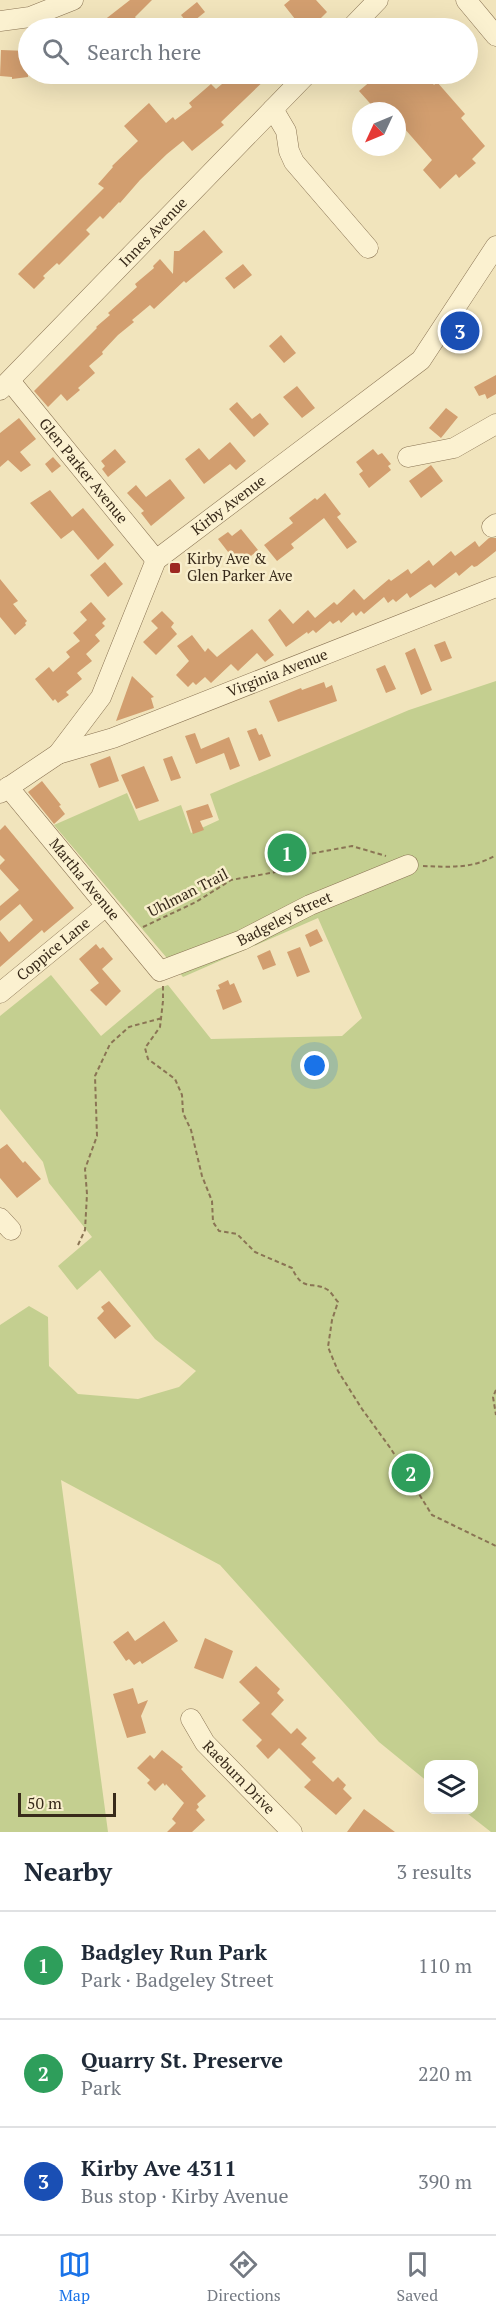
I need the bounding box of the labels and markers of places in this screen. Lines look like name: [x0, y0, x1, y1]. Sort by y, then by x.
pin: 3: [440, 308, 480, 354]
place label: Kirby Ave & Glen Parker Ave: [187, 548, 292, 585]
marker: Kirby Ave & Glen Parker Ave: [168, 561, 182, 575]
pin: 1: [268, 830, 306, 876]
pin: 2: [392, 1450, 430, 1496]

